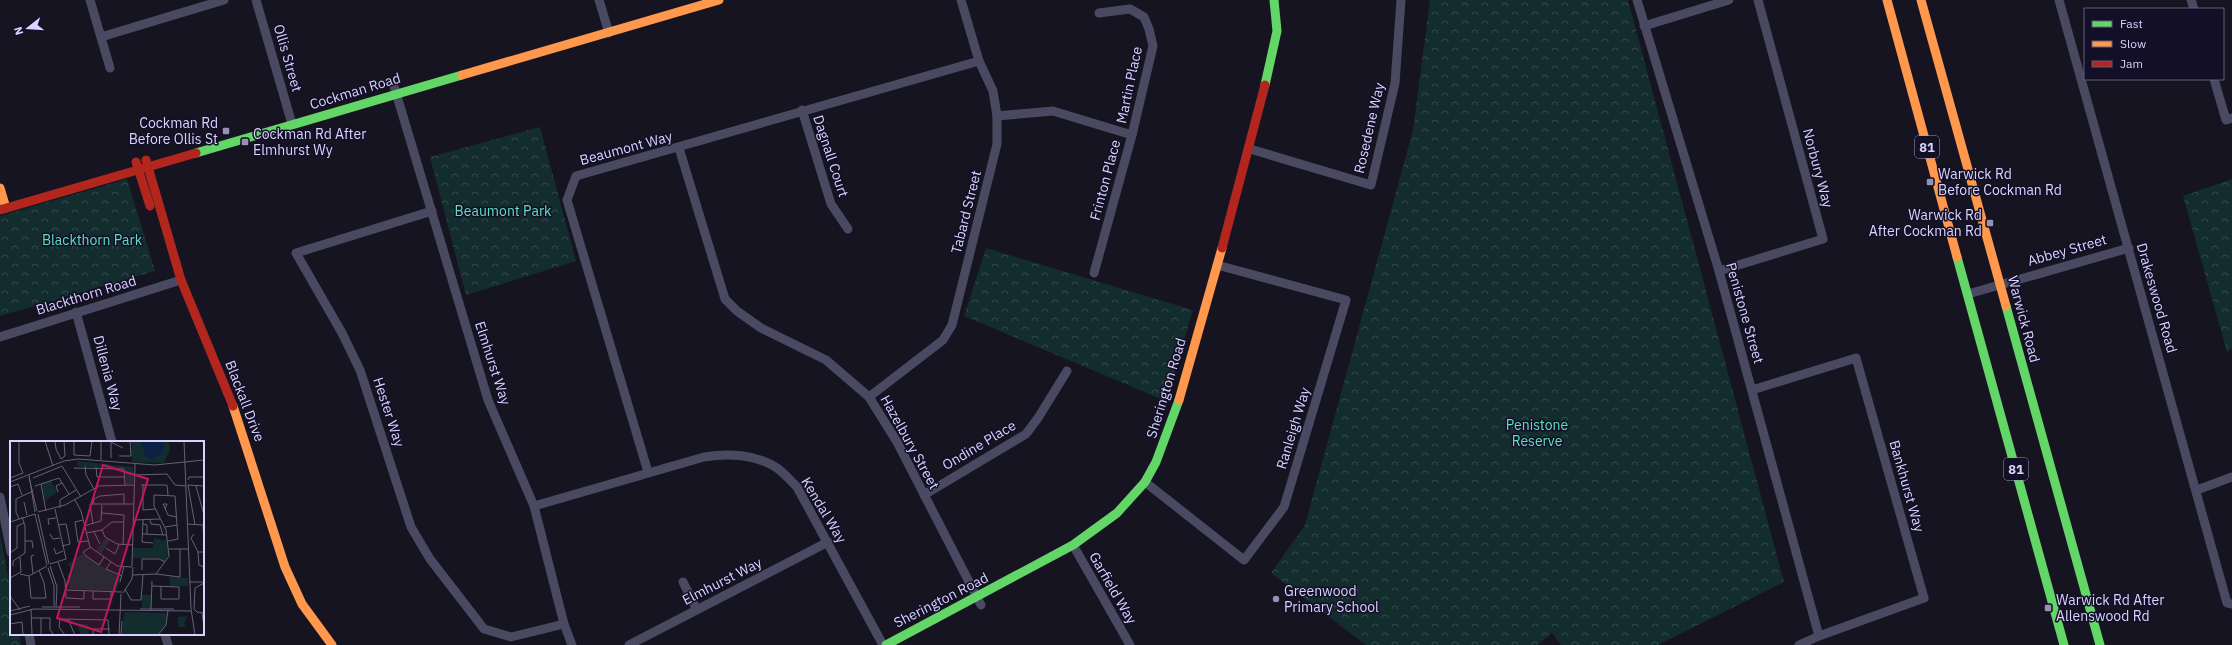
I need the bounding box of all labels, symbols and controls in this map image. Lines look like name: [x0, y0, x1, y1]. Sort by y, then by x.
north arrow: [8, 8, 48, 48]
legend: [2084, 8, 2224, 80]
text: Fast: [2120, 16, 2143, 31]
street label: Ollis Street: [270, 22, 306, 94]
text: N: [11, 25, 26, 37]
text: Slow: [2120, 36, 2146, 51]
street label: Martin Place: [1112, 45, 1146, 125]
text: Jam: [2120, 56, 2143, 71]
street label: Cockman Road: [307, 69, 403, 113]
street label: Rosedene Way: [1350, 81, 1388, 175]
street label: Dagnall Court: [809, 113, 853, 199]
place label: Cockman Rd Before Ollis St: [129, 114, 218, 148]
place label: Cockman Rd After Elmhurst Wy: [253, 125, 366, 159]
marker: Cockman Rd Before Ollis St: [221, 126, 231, 136]
street label: Norbury Way: [1799, 126, 1837, 210]
street label: Beaumont Way: [578, 127, 674, 169]
road number: 81: [1915, 136, 1939, 158]
marker: Cockman Rd After Elmhurst Wy: [240, 137, 250, 147]
street label: Frinton Place: [1086, 138, 1124, 222]
place label: Warwick Rd Before Cockman Rd: [1938, 165, 2062, 199]
street label: Tabard Street: [947, 169, 985, 255]
marker: Warwick Rd Before Cockman Rd: [1925, 177, 1935, 187]
park label: Beaumont Park: [455, 202, 552, 220]
place label: Warwick Rd After Cockman Rd: [1869, 206, 1982, 240]
marker: Warwick Rd After Cockman Rd: [1985, 218, 1995, 228]
street label: Abbey Street: [2025, 230, 2109, 270]
park label: Blackthorn Park: [42, 231, 143, 249]
street label: Drakeswood Road: [2133, 241, 2181, 355]
street label: Penistone Street: [1722, 260, 1768, 366]
street label: Blackthorn Road: [34, 271, 138, 319]
street label: Warwick Road: [2004, 274, 2044, 364]
street label: Elmhurst Way: [471, 319, 515, 407]
street label: Dillenia Way: [89, 333, 127, 413]
street label: Sherington Road: [1142, 336, 1190, 440]
street label: Blackall Drive: [221, 358, 269, 444]
street label: Hester Way: [369, 375, 409, 449]
street label: Ranleigh Way: [1272, 385, 1314, 471]
street label: Hazelbury Street: [877, 392, 943, 492]
street label: Ondine Place: [939, 416, 1019, 474]
park label: Penistone Reserve: [1506, 416, 1569, 450]
street label: Bankhurst Way: [1885, 438, 1929, 534]
inset map: [10, 441, 204, 635]
road number: 81: [2004, 458, 2028, 480]
street label: Kendal Way: [797, 474, 851, 546]
street label: Garfield Way: [1085, 549, 1141, 627]
street label: Elmhurst Way: [679, 553, 765, 609]
street label: Sherington Road: [891, 568, 991, 632]
place label: Greenwood Primary School: [1284, 582, 1379, 616]
place label: Warwick Rd After Allenswood Rd: [2056, 591, 2164, 625]
marker: Greenwood Primary School: [1271, 594, 1281, 604]
marker: Warwick Rd After Allenswood Rd: [2043, 603, 2053, 613]

